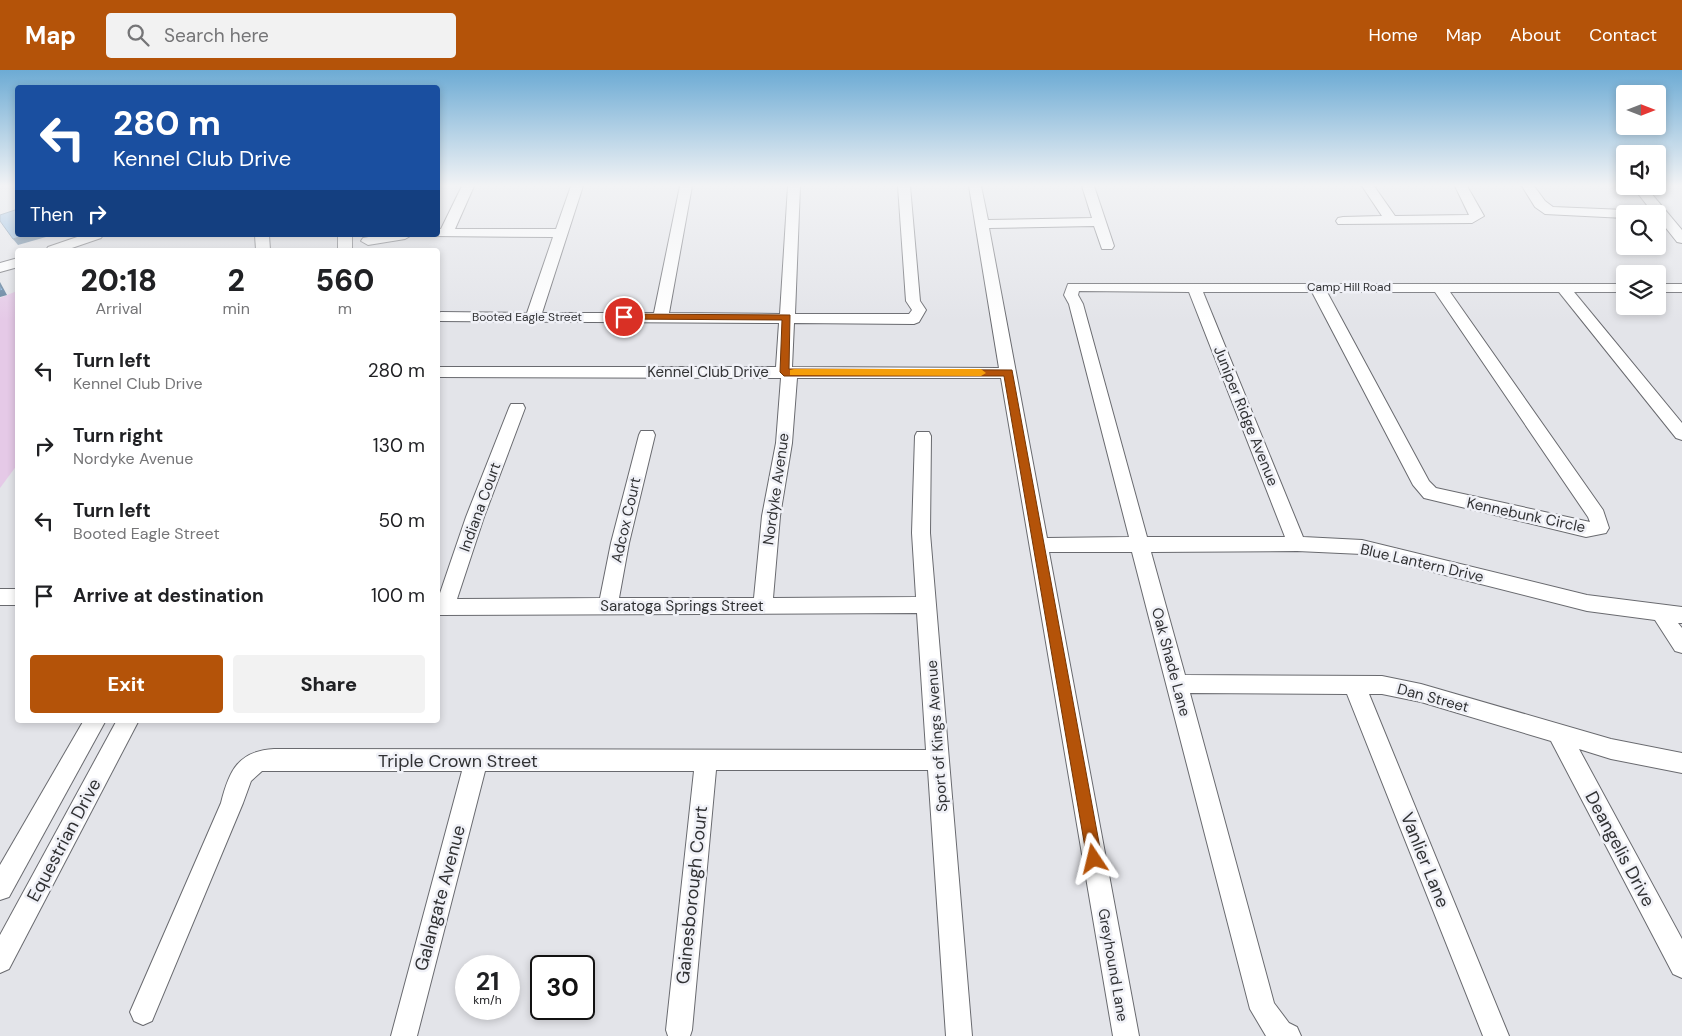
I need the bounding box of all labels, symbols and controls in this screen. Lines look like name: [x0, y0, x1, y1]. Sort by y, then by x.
search box: [106, 13, 456, 58]
text: Map: [25, 20, 76, 51]
icon: search: [124, 21, 152, 49]
text: Search here: [164, 23, 269, 48]
text: Home: [1368, 23, 1418, 47]
text: Map: [1446, 23, 1482, 47]
text: About: [1510, 23, 1561, 47]
text: Contact: [1589, 23, 1657, 47]
north arrow: [1616, 85, 1666, 135]
map controls: [1616, 85, 1666, 315]
text: 280 m: [113, 100, 221, 146]
icon: left: [30, 105, 95, 170]
text: Kennel Club Drive: [113, 144, 291, 173]
button: sound: [1616, 145, 1666, 195]
icon: right: [83, 200, 111, 228]
text: Then: [30, 202, 73, 227]
button: search: [1616, 205, 1666, 255]
text: 20:18: [81, 261, 157, 300]
text: 2: [228, 261, 245, 300]
text: 560: [315, 261, 374, 300]
button: layers: [1616, 265, 1666, 315]
street label: Camp Hill Road: [1307, 279, 1391, 295]
pin: [603, 296, 645, 338]
text: Arrival: [95, 298, 142, 319]
text: min: [223, 298, 250, 319]
text: m: [338, 298, 352, 319]
icon: arrive: [610, 303, 638, 331]
street label: Booted Eagle Street: [472, 309, 582, 325]
street label: Juniper Ridge Avenue: [1209, 343, 1283, 489]
text: Turn left: [73, 348, 151, 373]
icon: left: [30, 357, 58, 385]
text: 280 m: [368, 358, 425, 383]
street label: Kennel Club Drive: [647, 362, 769, 382]
text: Kennel Club Drive: [73, 373, 203, 394]
text: Turn right: [73, 423, 163, 448]
icon: right: [30, 432, 58, 460]
street label: Nordyke Avenue: [758, 432, 794, 546]
text: 130 m: [373, 433, 425, 458]
text: Nordyke Avenue: [73, 448, 193, 469]
street label: Indiana Court: [455, 459, 505, 554]
street label: Adcox Court: [606, 475, 646, 565]
street label: Kennebunk Circle: [1465, 493, 1587, 537]
text: Turn left: [73, 498, 151, 523]
icon: left: [30, 507, 58, 535]
text: 50 m: [378, 508, 425, 533]
text: Booted Eagle Street: [73, 523, 220, 544]
street label: Blue Lantern Drive: [1358, 539, 1486, 587]
icon: arrive: [30, 582, 58, 610]
text: Arrive at destination: [73, 583, 264, 608]
text: 100 m: [371, 583, 425, 608]
street label: Saratoga Springs Street: [600, 596, 764, 616]
street label: Oak Shade Lane: [1147, 605, 1195, 719]
button: Exit: [30, 655, 223, 713]
button: Share: [233, 655, 425, 713]
street label: Sport of Kings Avenue: [922, 659, 952, 813]
street label: Dan Street: [1395, 679, 1471, 717]
street label: Triple Crown Street: [378, 749, 538, 773]
street label: Equestrian Drive: [21, 774, 107, 906]
street label: Deangelis Drive: [1579, 787, 1661, 911]
street label: Gainesborough Court: [671, 805, 713, 985]
street label: Vanlier Lane: [1395, 809, 1455, 911]
street label: Galangate Avenue: [409, 822, 471, 974]
position arrow: [1067, 832, 1119, 884]
street label: Greyhound Lane: [1093, 907, 1133, 1023]
speed limit sign: 30: [530, 955, 595, 1020]
text: 21: [476, 965, 499, 998]
text: km/h: [473, 992, 502, 1008]

